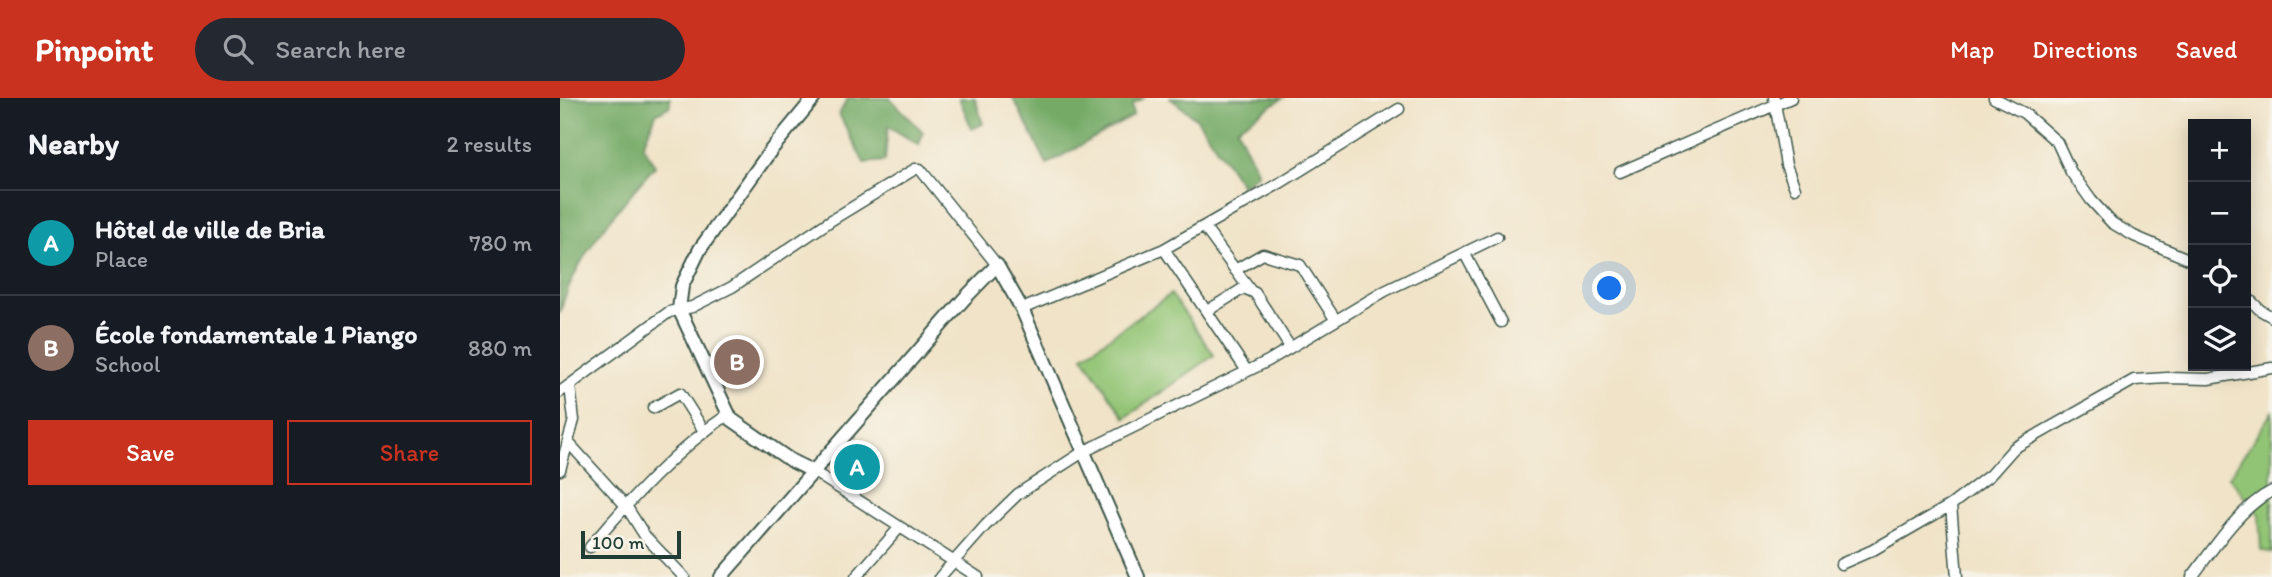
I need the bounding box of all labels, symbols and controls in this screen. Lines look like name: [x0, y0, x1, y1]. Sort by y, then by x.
search box: [195, 18, 685, 81]
text: Pinpoint: [35, 30, 153, 69]
icon: search: [219, 30, 257, 68]
text: Search here: [275, 33, 406, 65]
text: Map: [1950, 35, 1994, 64]
text: Directions: [2032, 35, 2138, 64]
text: Saved: [2176, 35, 2237, 64]
map controls: [2188, 119, 2251, 371]
button: +: [2188, 119, 2251, 182]
text: Nearby: [28, 125, 119, 162]
text: 2 results: [446, 130, 532, 158]
button: −: [2188, 182, 2251, 245]
text: Hôtel de ville de Bria: [95, 213, 325, 245]
text: A: [44, 229, 58, 257]
text: 780 m: [469, 229, 532, 257]
text: Place: [95, 245, 148, 273]
button: locate: [2188, 245, 2251, 308]
your location: [1592, 271, 1626, 305]
button: layers: [2188, 308, 2251, 371]
text: École fondamentale 1 Piango: [95, 318, 418, 350]
text: B: [44, 334, 58, 362]
text: 880 m: [468, 334, 532, 362]
pin: B: [714, 336, 760, 388]
text: School: [95, 350, 160, 378]
button: Save: [28, 420, 273, 485]
button: Share: [287, 420, 532, 485]
pin: A: [834, 441, 880, 493]
scale bar: [581, 528, 681, 560]
text: 100 m: [592, 531, 644, 554]

